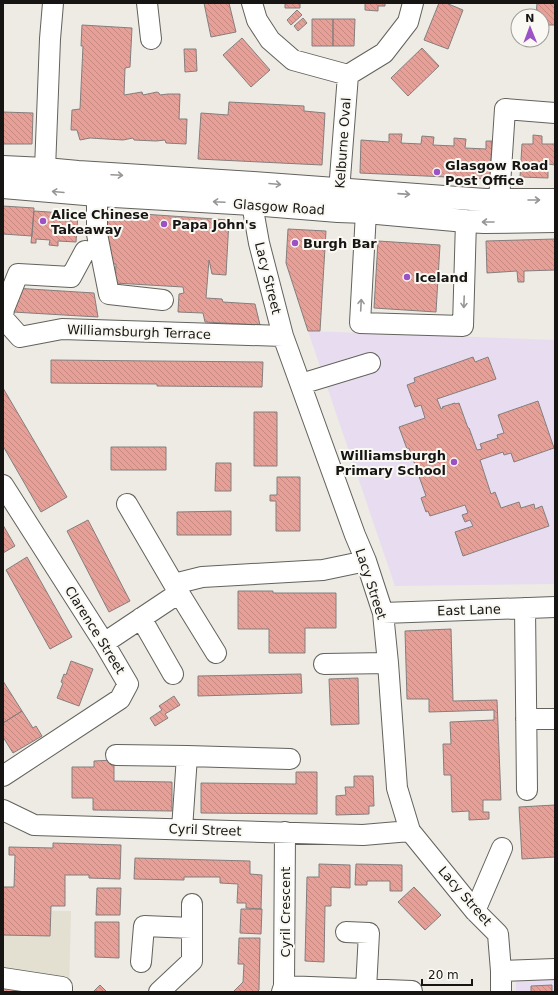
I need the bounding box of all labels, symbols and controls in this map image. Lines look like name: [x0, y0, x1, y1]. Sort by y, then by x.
north arrow: [510, 8, 550, 48]
text: N: [525, 12, 535, 25]
street label: Kelburne Oval: [332, 97, 354, 189]
place label: Glasgow Road Post Office: [445, 158, 548, 188]
marker: Glasgow Road Post Office: [432, 167, 442, 177]
one-way arrow: [110, 171, 123, 178]
one-way arrow: [268, 181, 281, 188]
one-way arrow: [52, 188, 65, 196]
one-way arrow: [397, 190, 410, 197]
street label: Glasgow Road: [233, 196, 325, 218]
one-way arrow: [527, 196, 540, 204]
one-way arrow: [213, 199, 226, 206]
place label: Alice Chinese Takeaway: [51, 207, 149, 237]
marker: Alice Chinese Takeaway: [38, 216, 48, 226]
place label: Papa John's: [172, 217, 257, 232]
one-way arrow: [482, 218, 495, 226]
marker: Papa John's: [159, 219, 169, 229]
place label: Burgh Bar: [303, 236, 377, 251]
marker: Burgh Bar: [290, 238, 300, 248]
street label: Lacy Street: [252, 240, 284, 316]
place label: Iceland: [415, 270, 468, 285]
marker: Iceland: [402, 272, 412, 282]
one-way arrow: [460, 295, 467, 308]
one-way arrow: [357, 299, 365, 312]
street label: Williamsburgh Terrace: [67, 322, 211, 342]
place label: Williamsburgh Primary School: [335, 448, 446, 478]
marker: Williamsburgh Primary School: [449, 457, 459, 467]
street label: Lacy Street: [352, 547, 390, 621]
street label: Clarence Street: [62, 583, 128, 677]
street label: East Lane: [437, 601, 501, 619]
street label: Cyril Street: [168, 821, 242, 839]
street label: Lacy Street: [435, 863, 495, 929]
street label: Cyril Crescent: [278, 867, 293, 957]
scale bar: [422, 961, 472, 987]
text: 20 m: [428, 968, 459, 982]

